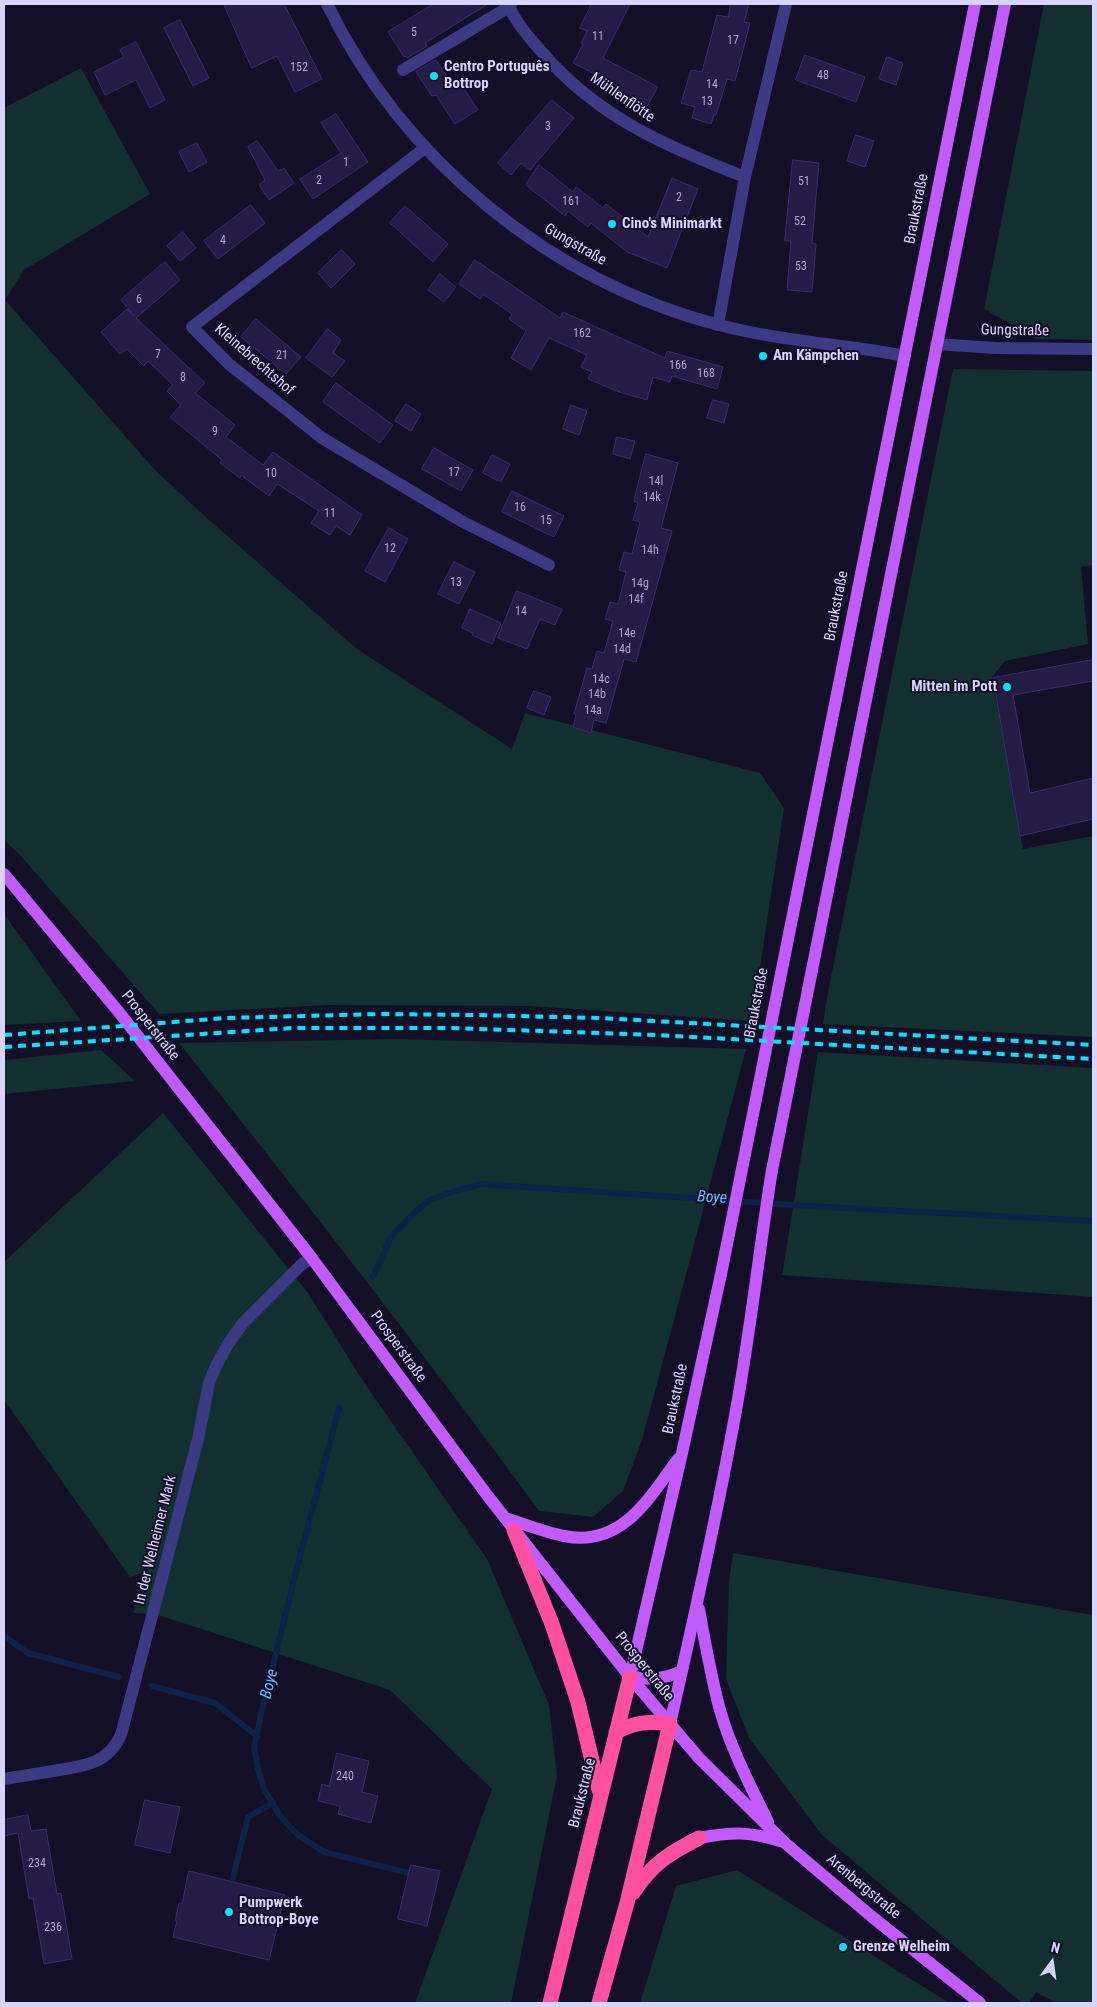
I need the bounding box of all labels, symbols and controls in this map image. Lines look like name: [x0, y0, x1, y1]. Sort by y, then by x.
house number: 5: [411, 26, 417, 40]
house number: 11: [592, 30, 604, 44]
house number: 17: [727, 34, 739, 48]
place label: Centro Português Bottrop: [444, 58, 549, 93]
house number: 152: [290, 61, 308, 75]
street label: Mühlenflötte: [586, 69, 658, 127]
house number: 48: [817, 69, 829, 83]
marker: Centro Português Bottrop: [428, 70, 440, 82]
house number: 14: [706, 78, 718, 92]
house number: 13: [701, 95, 713, 109]
house number: 3: [545, 120, 551, 134]
house number: 1: [343, 156, 349, 170]
street label: Braukstraße: [901, 172, 933, 246]
house number: 2: [316, 174, 322, 188]
house number: 51: [798, 175, 810, 189]
house number: 2: [676, 191, 682, 205]
house number: 161: [562, 195, 580, 209]
place label: Cino's Minimarkt: [622, 215, 722, 233]
house number: 52: [794, 215, 806, 229]
marker: Cino's Minimarkt: [606, 218, 618, 230]
street label: Gungstraße: [541, 220, 609, 270]
house number: 4: [220, 234, 226, 248]
house number: 53: [795, 260, 807, 274]
house number: 6: [136, 293, 142, 307]
street label: Kleinebrechtshof: [210, 320, 298, 400]
street label: Gungstraße: [981, 321, 1049, 341]
house number: 162: [573, 327, 591, 341]
place label: Am Kämpchen: [773, 347, 859, 365]
house number: 7: [155, 348, 161, 362]
house number: 21: [276, 349, 288, 363]
marker: Am Kämpchen: [757, 350, 769, 362]
house number: 166: [669, 359, 687, 373]
house number: 168: [697, 367, 715, 381]
house number: 8: [180, 371, 186, 385]
house number: 9: [212, 425, 218, 439]
house number: 17: [448, 466, 460, 480]
house number: 10: [265, 467, 277, 481]
house number: 14l: [649, 475, 663, 489]
house number: 14k: [643, 491, 661, 505]
house number: 16: [514, 501, 526, 515]
house number: 11: [324, 507, 336, 521]
house number: 15: [540, 514, 552, 528]
house number: 12: [384, 542, 396, 556]
house number: 14h: [641, 544, 659, 558]
street label: Braukstraße: [821, 569, 853, 643]
house number: 13: [450, 576, 462, 590]
house number: 14g: [631, 577, 649, 591]
house number: 14f: [628, 593, 644, 607]
house number: 14: [515, 605, 527, 619]
house number: 14e: [618, 627, 636, 641]
house number: 14d: [613, 643, 631, 657]
house number: 14c: [592, 673, 610, 687]
place label: Mitten im Pott: [911, 678, 997, 696]
marker: Mitten im Pott: [1001, 681, 1013, 693]
house number: 14b: [588, 688, 606, 702]
house number: 14a: [584, 704, 602, 718]
street label: Braukstraße: [741, 966, 773, 1040]
street label: Prosperstraße: [117, 987, 183, 1065]
water label: Boye: [697, 1188, 727, 1208]
street label: Prosperstraße: [366, 1308, 430, 1386]
street label: Braukstraße: [660, 1362, 692, 1436]
street label: In der Welheimer Mark: [131, 1474, 181, 1606]
street label: Prosperstraße: [611, 1629, 677, 1705]
water label: Boye: [257, 1667, 283, 1701]
street label: Braukstraße: [566, 1756, 600, 1830]
house number: 240: [336, 1770, 354, 1784]
street label: Arenbergstraße: [822, 1851, 904, 1923]
house number: 234: [28, 1857, 46, 1871]
place label: Pumpwerk Bottrop-Boye: [239, 1894, 319, 1929]
marker: Pumpwerk Bottrop-Boye: [223, 1906, 235, 1918]
house number: 236: [44, 1921, 62, 1935]
north arrow: [1027, 1937, 1077, 1987]
place label: Grenze Welheim: [853, 1938, 950, 1956]
text: N: [1050, 1939, 1062, 1956]
marker: Grenze Welheim: [837, 1941, 849, 1953]

